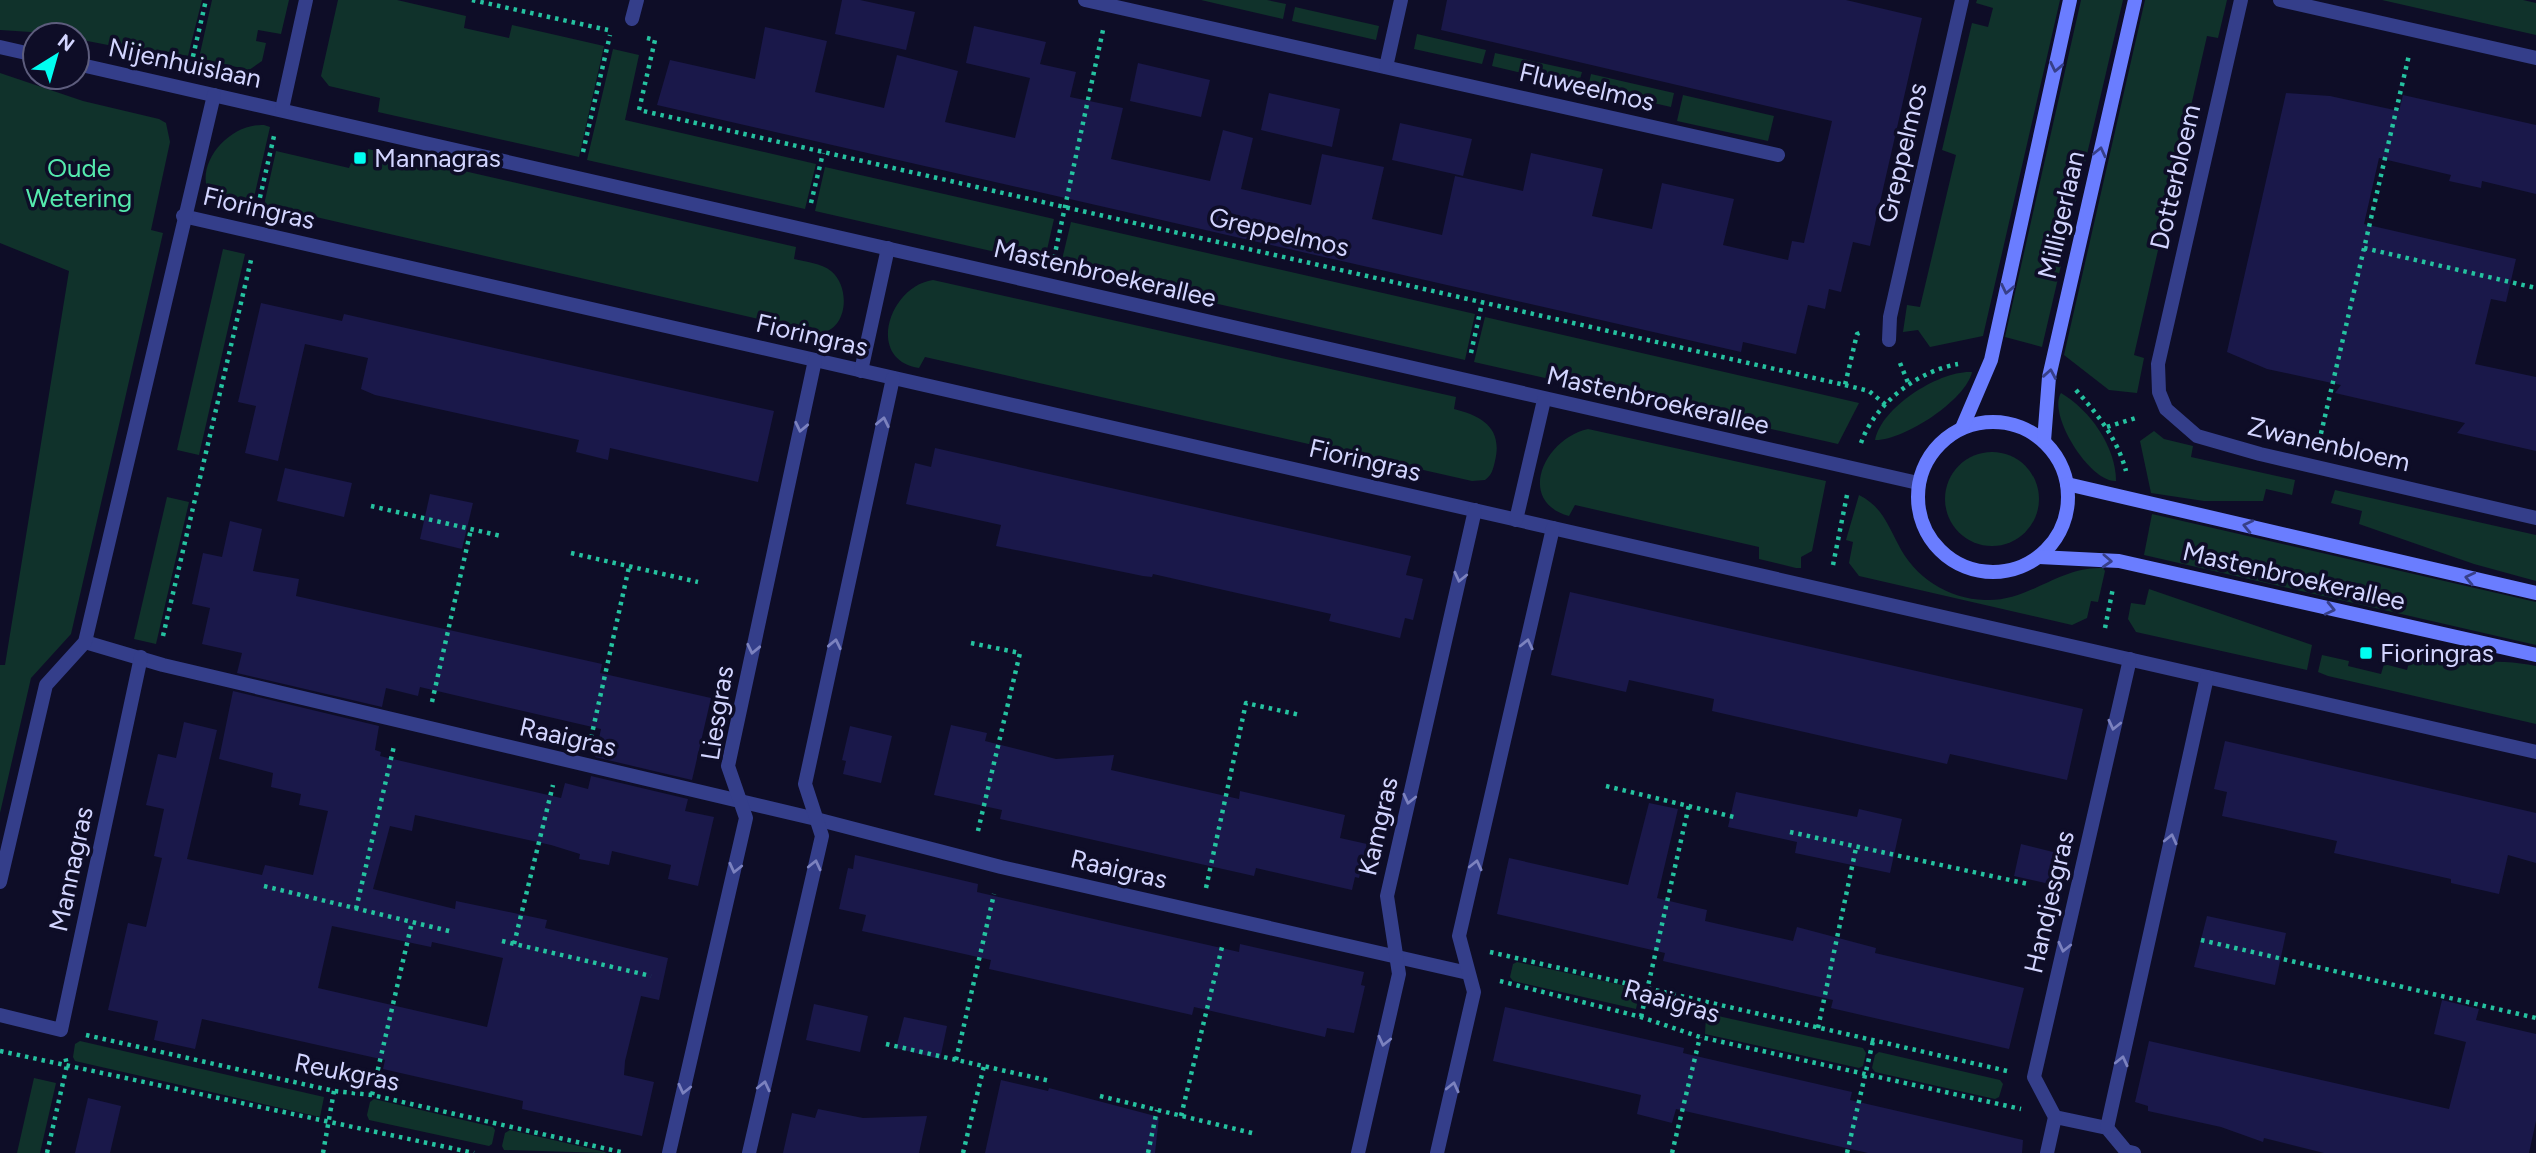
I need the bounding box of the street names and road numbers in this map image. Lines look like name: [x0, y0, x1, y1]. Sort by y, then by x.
street label: Nijenhuislaan: [105, 31, 265, 95]
street label: Fluweelmos: [1516, 56, 1658, 118]
street label: Greppelmos: [1870, 80, 1934, 226]
street label: Dotterbloem: [2143, 101, 2207, 253]
street label: Milligerlaan: [2031, 148, 2091, 282]
street label: Fioringras: [200, 180, 318, 236]
street label: Greppelmos: [1206, 200, 1352, 264]
street label: Mastenbroekerallee: [991, 232, 1219, 314]
street label: Fioringras: [753, 307, 871, 363]
street label: Mastenbroekerallee: [1544, 359, 1772, 441]
street label: Zwanenbloem: [2245, 410, 2413, 478]
street label: Fioringras: [1306, 432, 1424, 488]
street label: Mastenbroekerallee: [2180, 535, 2408, 617]
street label: Liesgras: [694, 663, 740, 763]
street label: Raaigras: [517, 710, 619, 764]
street label: Kamgras: [1351, 773, 1405, 879]
street label: Mannagras: [42, 804, 100, 934]
street label: Handjesgras: [2017, 828, 2081, 976]
street label: Raaigras: [1068, 842, 1170, 896]
street label: Raaigras: [1620, 972, 1724, 1030]
street label: Reukgras: [292, 1046, 402, 1098]

